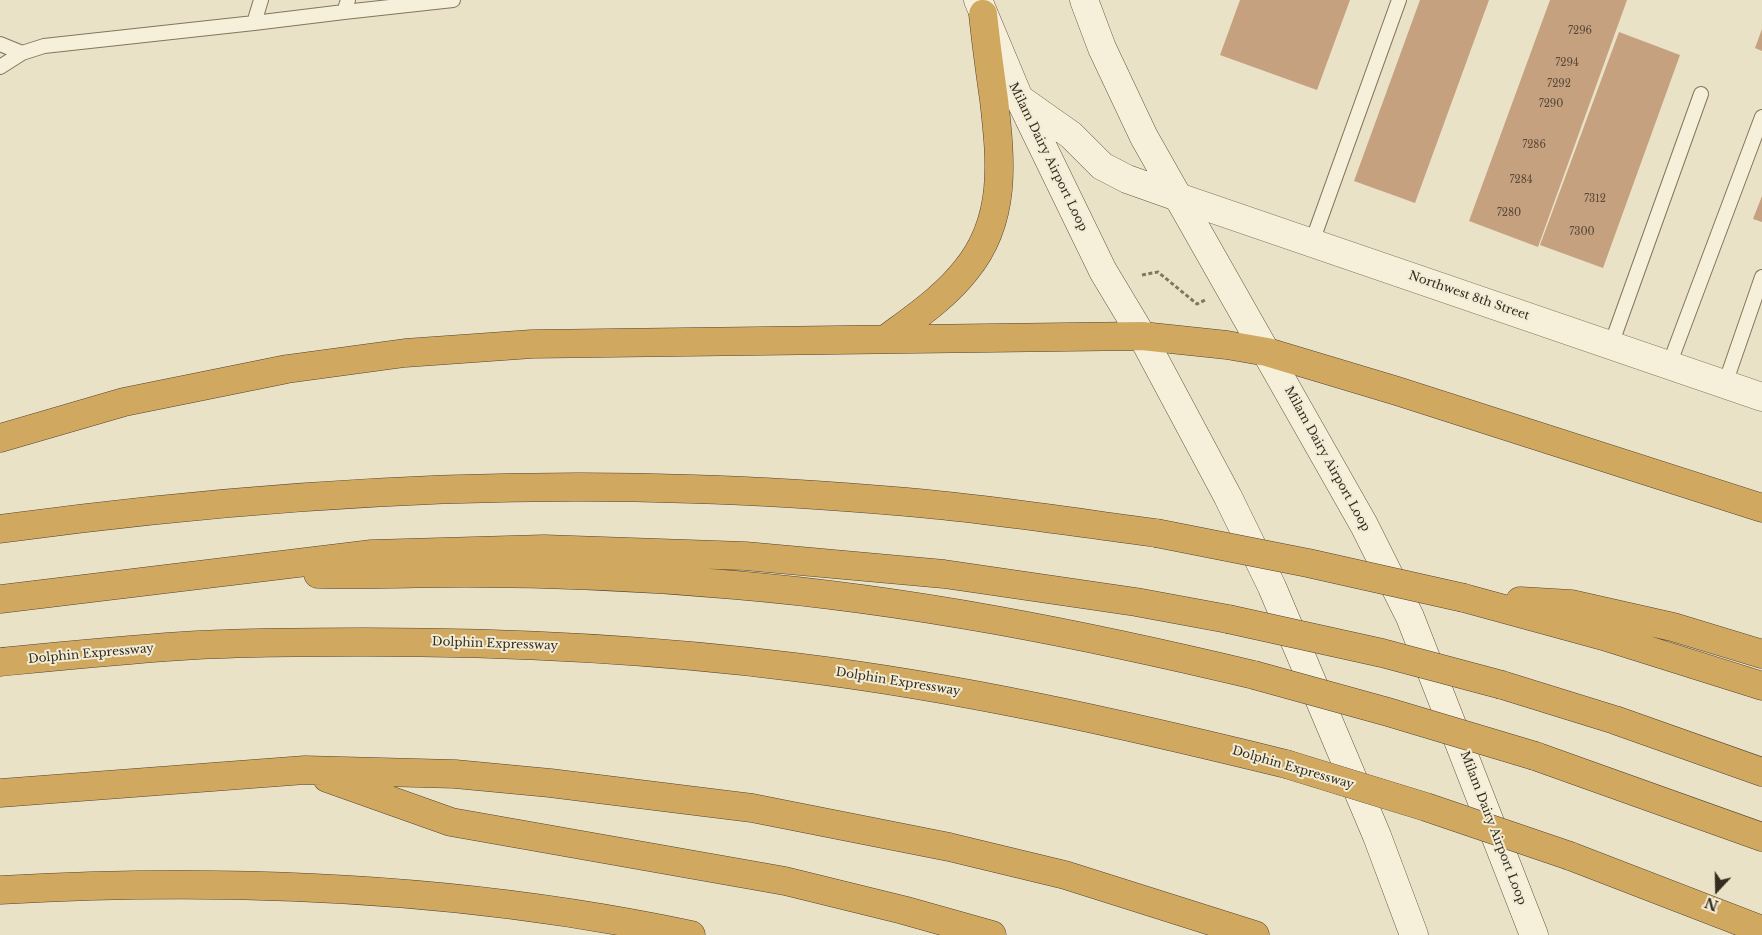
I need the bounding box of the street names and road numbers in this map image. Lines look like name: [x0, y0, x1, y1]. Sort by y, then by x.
street label: Milam Dairy Airport Loop: [1006, 80, 1090, 234]
street label: Northwest 8th Street: [1407, 269, 1531, 323]
street label: Milam Dairy Airport Loop: [1281, 384, 1373, 534]
street label: Dolphin Expressway: [432, 635, 558, 653]
street label: Dolphin Expressway: [28, 641, 154, 667]
street label: Dolphin Expressway: [835, 665, 961, 699]
street label: Dolphin Expressway: [1230, 744, 1356, 792]
street label: Milam Dairy Airport Loop: [1457, 749, 1529, 907]

